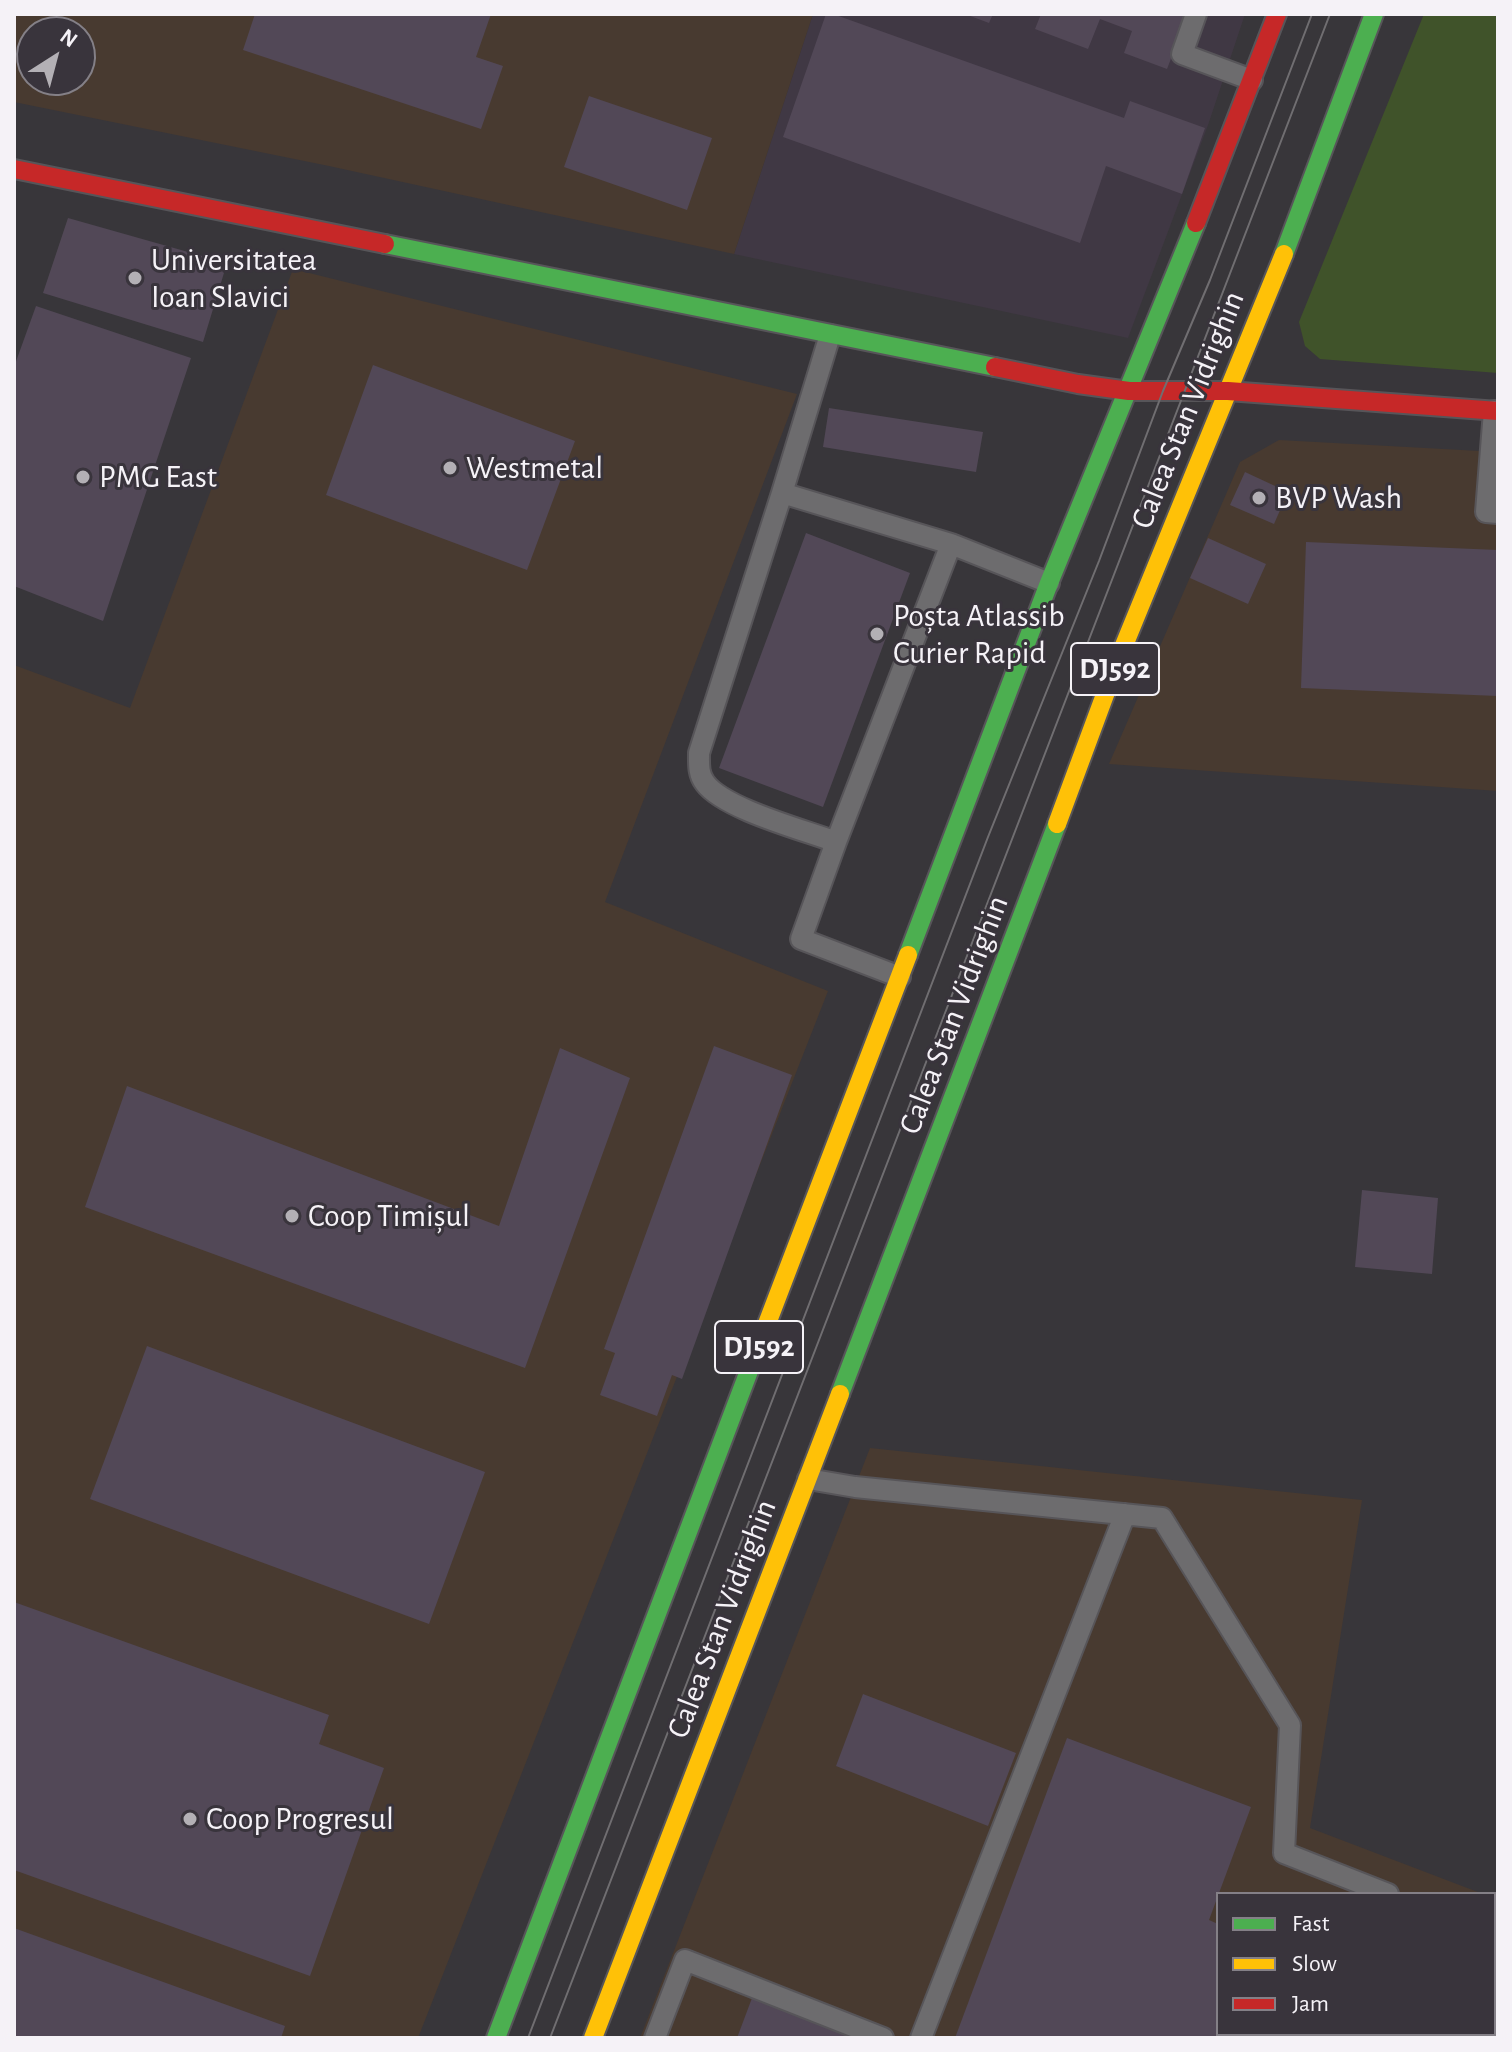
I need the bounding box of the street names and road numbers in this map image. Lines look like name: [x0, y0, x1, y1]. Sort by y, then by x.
street label: Calea Stan Vidrighin: [1123, 286, 1253, 534]
road number: DJ592: [1071, 643, 1159, 695]
street label: Calea Stan Vidrighin: [891, 890, 1017, 1140]
road number: DJ592: [715, 1321, 803, 1373]
street label: Calea Stan Vidrighin: [659, 1494, 785, 1744]

